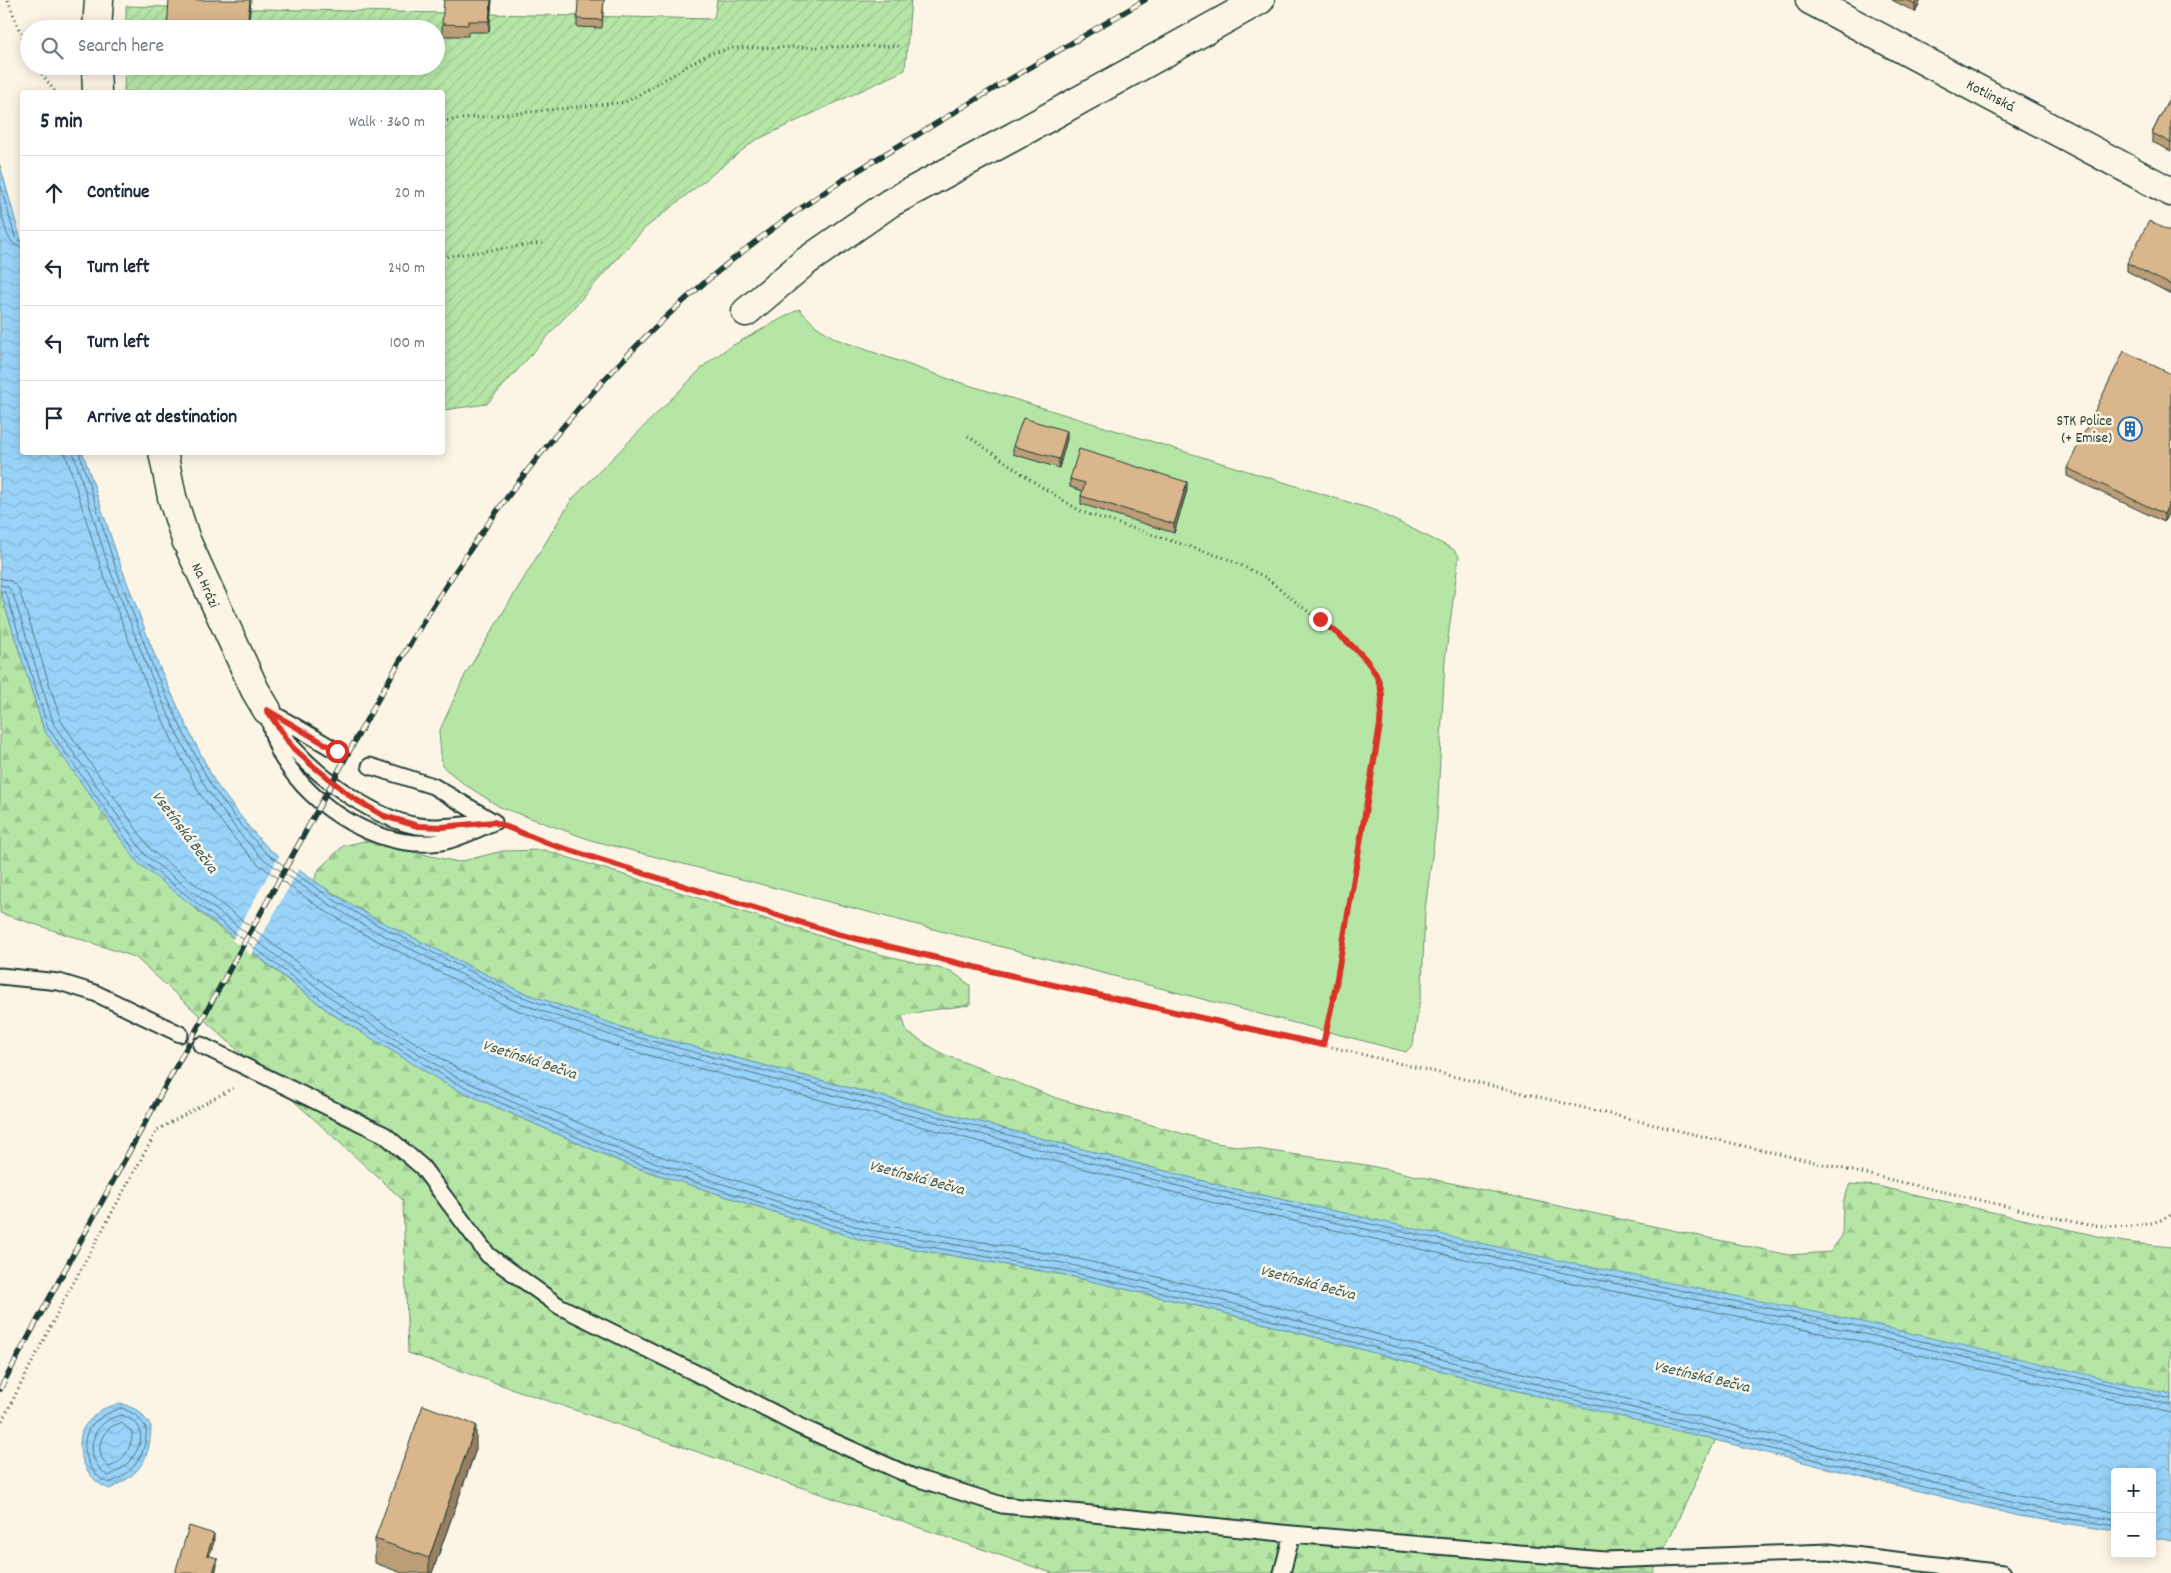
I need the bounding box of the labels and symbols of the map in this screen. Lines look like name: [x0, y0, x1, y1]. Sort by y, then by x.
street label: Kotlinská: [1962, 75, 2019, 119]
place label: STK Police (+ Emise): [2057, 411, 2112, 450]
building icon: STK Police (+ Emise): [2117, 416, 2143, 442]
street label: Na Hrázi: [185, 560, 224, 612]
route end: [1309, 608, 1332, 631]
route start: [326, 740, 349, 763]
water label: Vsetínská Bečva: [145, 786, 224, 880]
water label: Vsetínská Bečva: [479, 1034, 581, 1087]
water label: Vsetínská Bečva: [866, 1155, 968, 1203]
water label: Vsetínská Bečva: [1257, 1260, 1359, 1308]
water label: Vsetínská Bečva: [1651, 1355, 1753, 1400]

